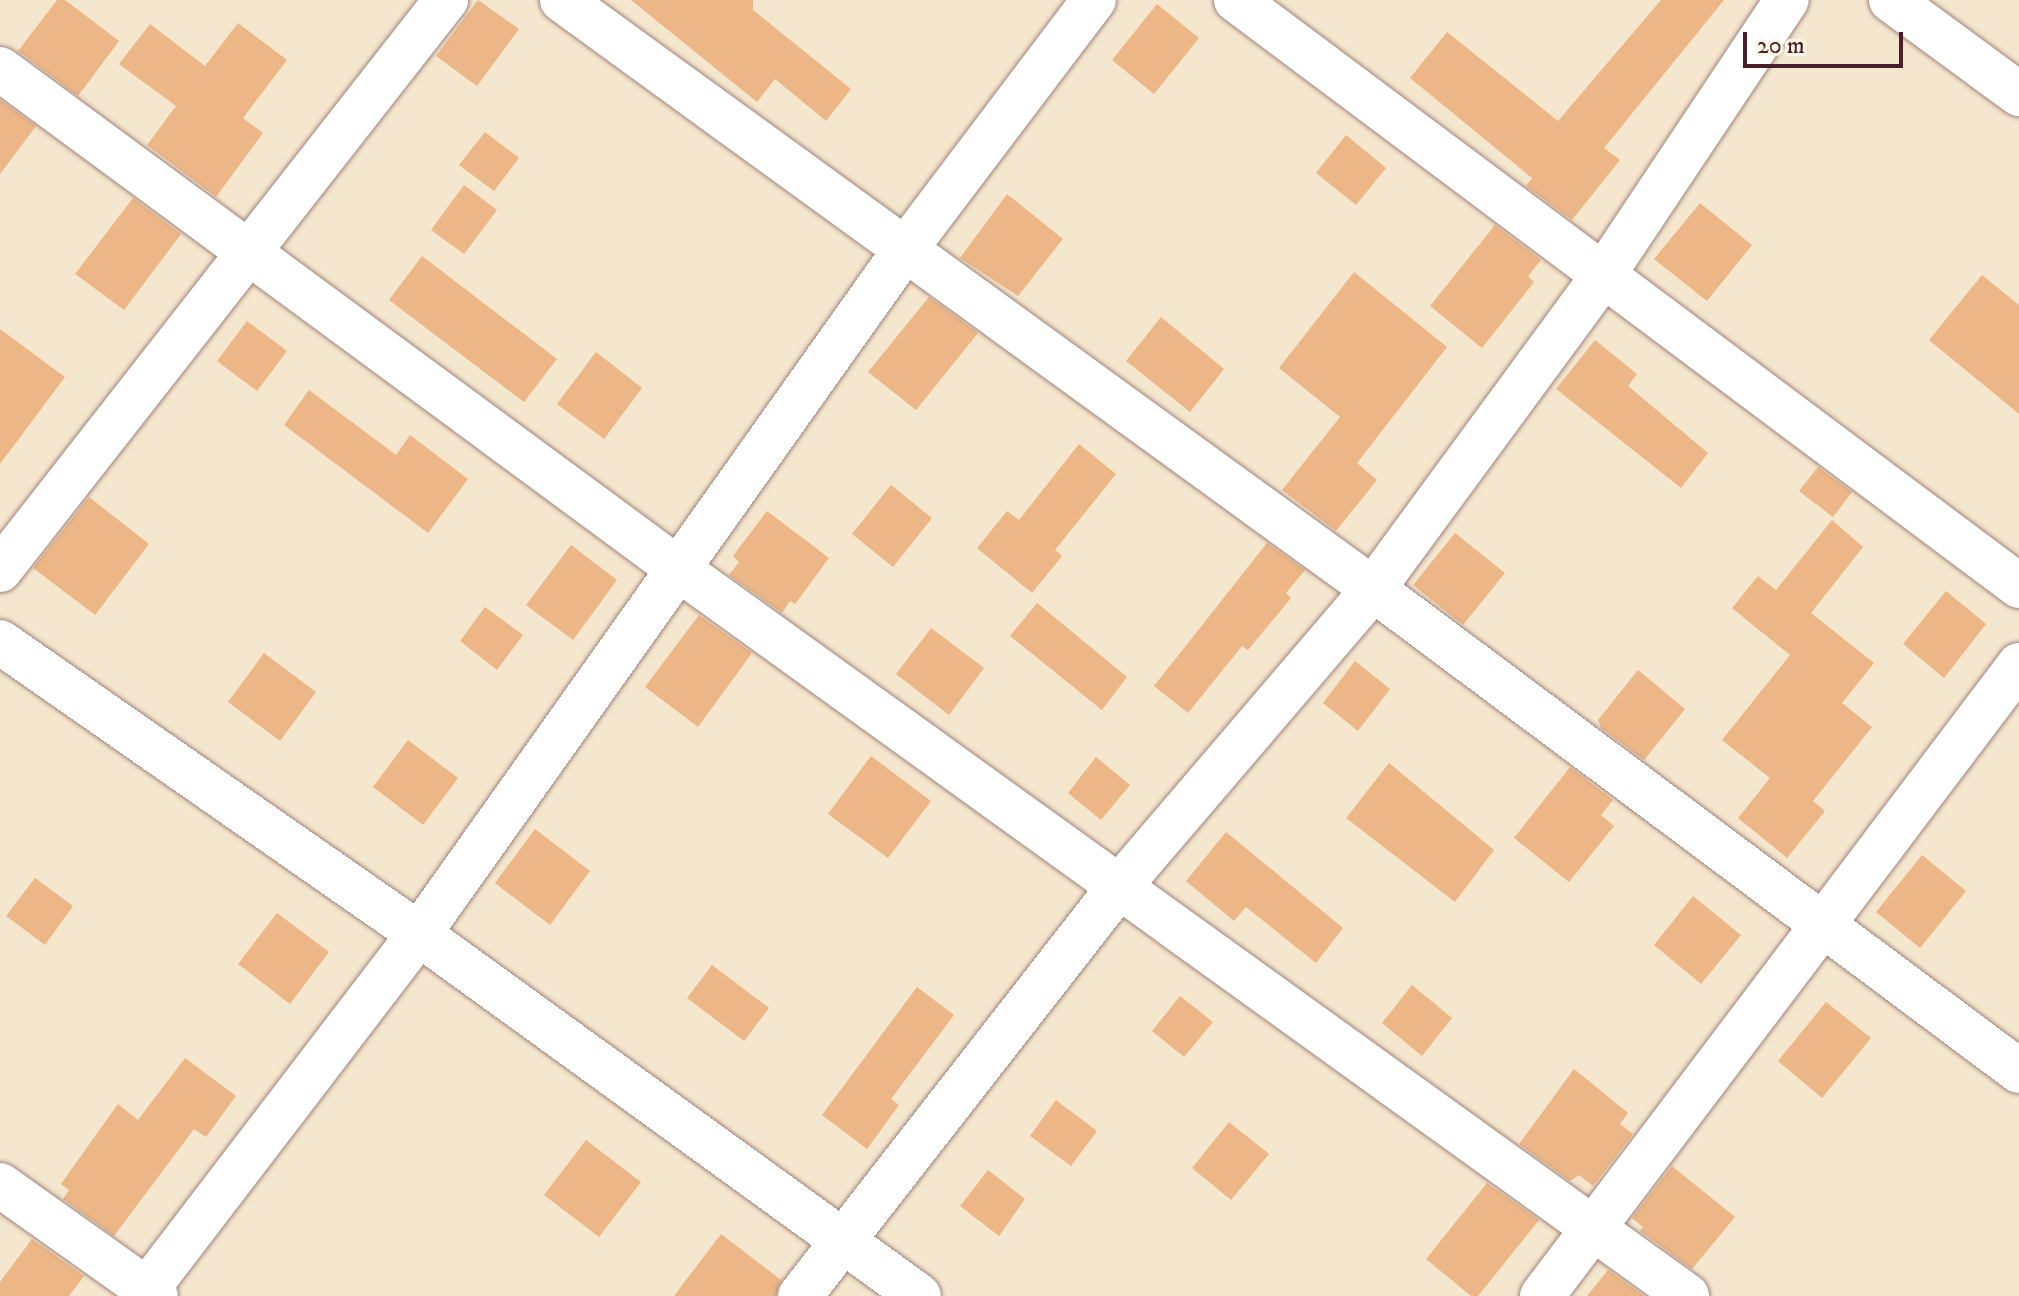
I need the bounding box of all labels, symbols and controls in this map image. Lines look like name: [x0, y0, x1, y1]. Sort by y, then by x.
scale bar: [1747, 16, 1907, 66]
text: 20 m: [1757, 31, 1805, 61]

